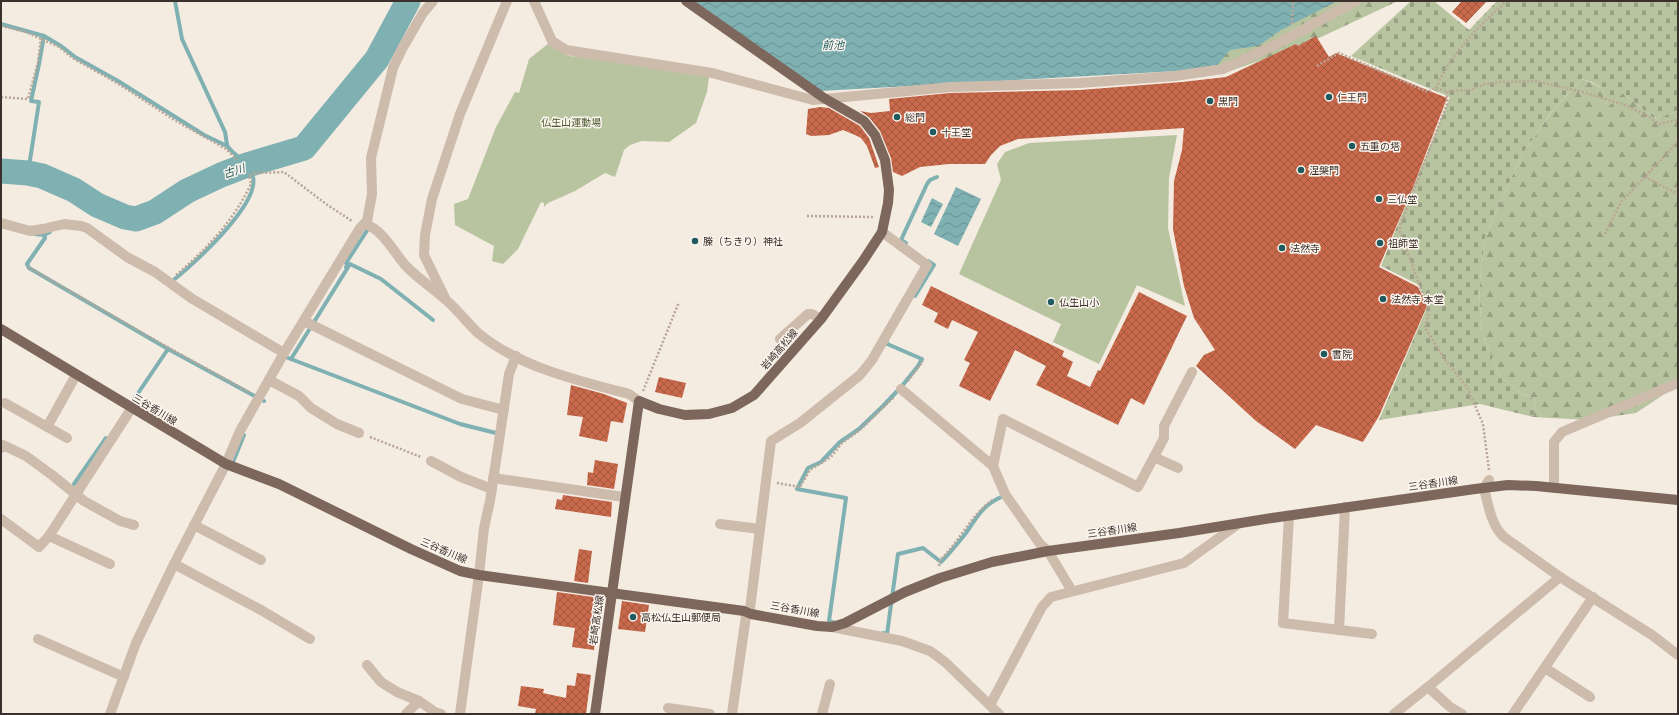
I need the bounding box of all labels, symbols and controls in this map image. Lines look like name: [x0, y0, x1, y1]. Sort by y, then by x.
water label: 前池: [822, 39, 845, 51]
place label: 仁王門: [1337, 91, 1367, 103]
marker: 仁王門: [1324, 92, 1334, 102]
place label: 黒門: [1218, 95, 1238, 107]
marker: 黒門: [1205, 96, 1215, 106]
place label: 総門: [905, 111, 925, 123]
marker: 総門: [892, 112, 902, 122]
park label: 仏生山運動場: [541, 116, 601, 128]
place label: 十王堂: [941, 126, 971, 138]
marker: 十王堂: [928, 127, 938, 137]
place label: 五重の塔: [1360, 140, 1400, 152]
marker: 五重の塔: [1347, 141, 1357, 151]
water label: 古川: [222, 162, 247, 180]
place label: 涅槃門: [1309, 164, 1339, 176]
marker: 涅槃門: [1296, 165, 1306, 175]
place label: 三仏堂: [1387, 193, 1417, 205]
marker: 三仏堂: [1374, 194, 1384, 204]
place label: 榺（ちきり）神社: [703, 235, 783, 247]
marker: 榺（ちきり）神社: [690, 236, 700, 246]
place label: 祖師堂: [1388, 237, 1418, 249]
marker: 祖師堂: [1375, 238, 1385, 248]
place label: 法然寺: [1290, 242, 1320, 254]
marker: 法然寺: [1277, 243, 1287, 253]
place label: 法然寺 本堂: [1391, 293, 1443, 305]
marker: 法然寺 本堂: [1378, 294, 1388, 304]
place label: 仏生山小: [1059, 296, 1099, 308]
marker: 仏生山小: [1046, 297, 1056, 307]
street label: 岩崎高松線: [758, 326, 800, 372]
place label: 書院: [1332, 348, 1352, 360]
marker: 書院: [1319, 349, 1329, 359]
street label: 三谷香川線: [130, 391, 180, 427]
street label: 三谷香川線: [1407, 474, 1459, 492]
street label: 三谷香川線: [1086, 521, 1138, 539]
street label: 三谷香川線: [419, 535, 469, 565]
street label: 岩崎高松線: [587, 594, 605, 646]
street label: 三谷香川線: [769, 599, 821, 619]
place label: 高松仏生山郵便局: [641, 611, 721, 623]
marker: 高松仏生山郵便局: [628, 612, 638, 622]

